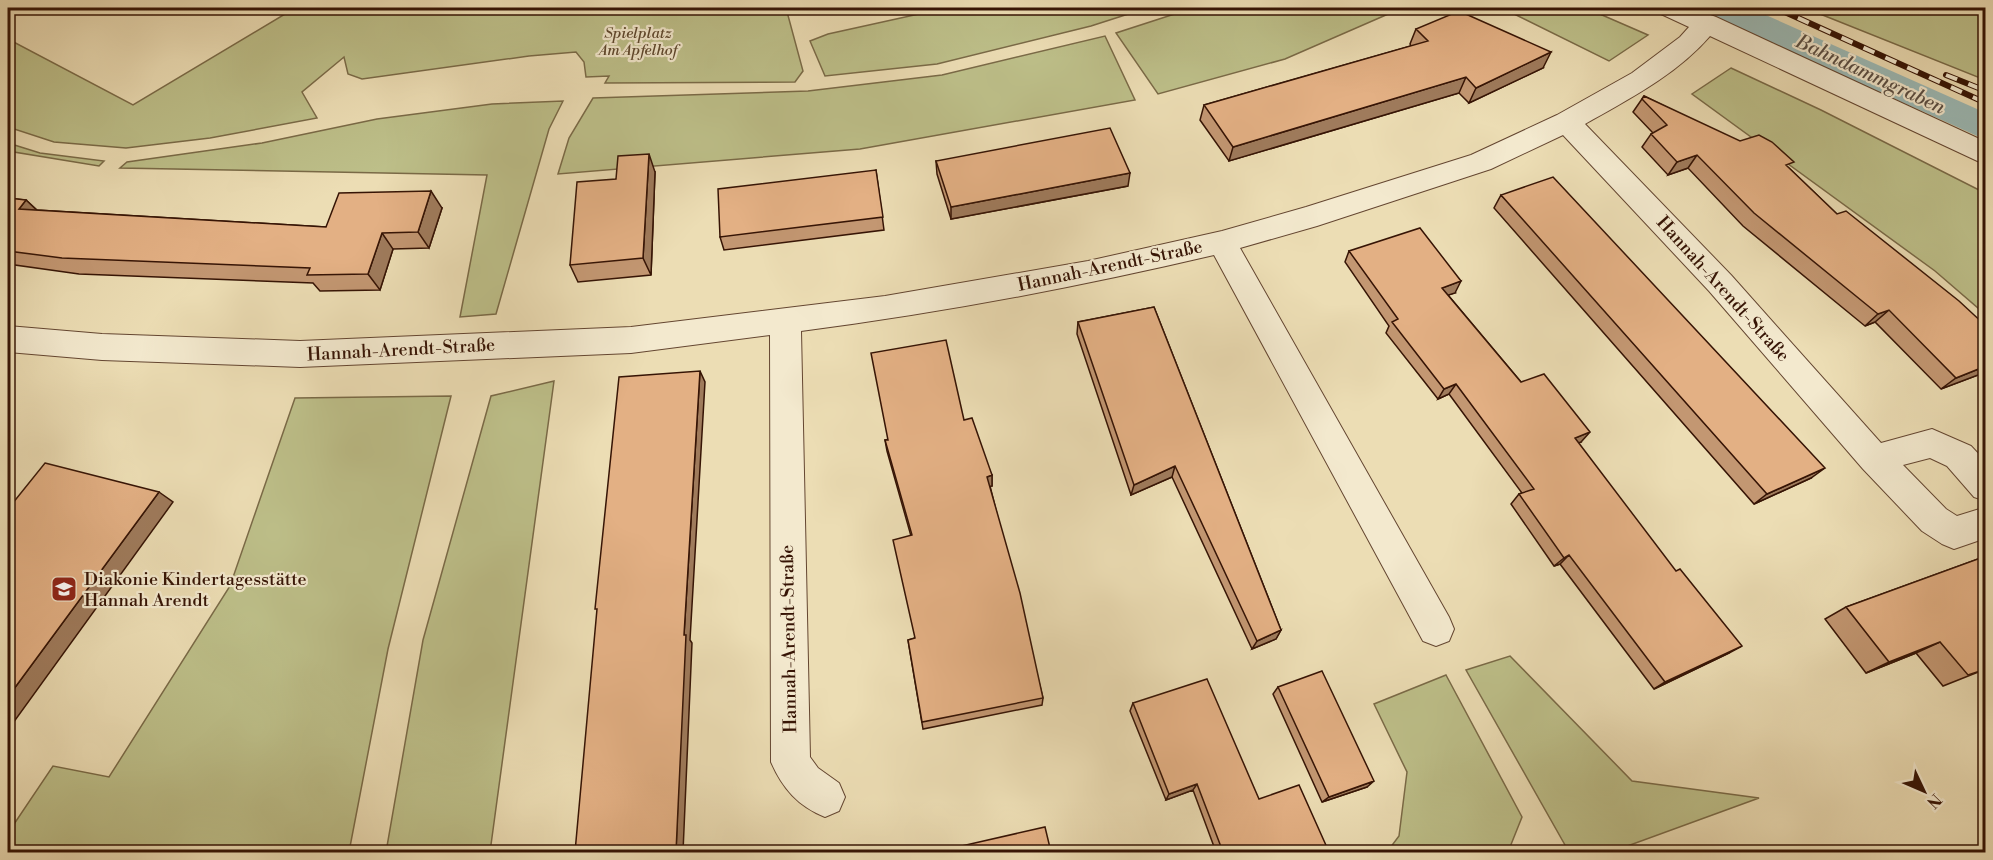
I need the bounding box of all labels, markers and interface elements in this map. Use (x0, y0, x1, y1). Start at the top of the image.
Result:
park label: Spielplatz Am Apfelhof (597, 24, 682, 60)
water label: Bahndammgraben (1790, 29, 1949, 121)
street label: Hannah-Arendt-Straße (1651, 211, 1795, 367)
street label: Hannah-Arendt-Straße (1015, 235, 1205, 297)
street label: Hannah-Arendt-Straße (306, 334, 496, 366)
street label: Hannah-Arendt-Straße (776, 545, 802, 733)
place label: Diakonie Kindertagesstätte Hannah Arendt (84, 568, 307, 612)
school or university icon: Diakonie Kindertagesstätte Hannah Arendt (49, 574, 79, 604)
north arrow (1894, 761, 1954, 821)
text: N (1922, 789, 1946, 812)

